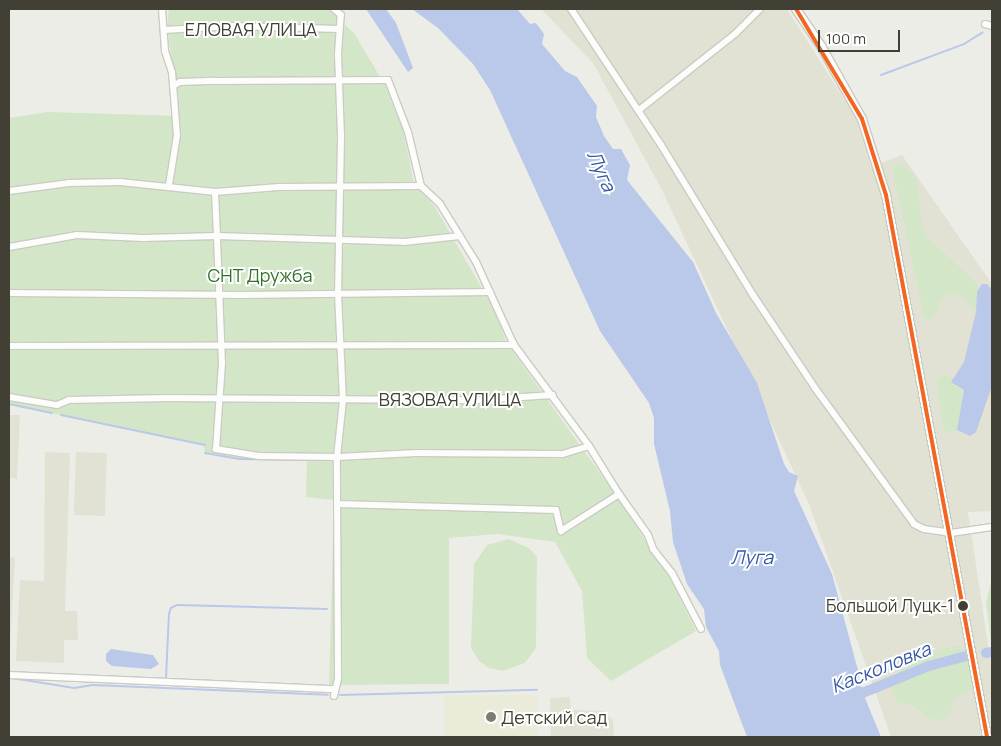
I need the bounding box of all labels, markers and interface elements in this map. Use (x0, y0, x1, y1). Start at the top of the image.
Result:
street label: ЕЛОВАЯ УЛИЦА (185, 18, 317, 40)
scale bar (821, 20, 904, 52)
text: 100 m (826, 28, 866, 49)
water label: Луга (582, 147, 620, 195)
park label: СНТ Дружба (207, 264, 313, 286)
street label: ВЯЗОВАЯ УЛИЦА (379, 388, 521, 410)
water label: Луга (731, 547, 773, 569)
place label: Большой Луцк-1 (826, 596, 954, 616)
marker: Большой Луцк-1 (958, 601, 968, 611)
water label: Касколовка (828, 638, 934, 698)
place label: Детский сад (501, 706, 607, 728)
marker: Детский сад (485, 711, 497, 723)

